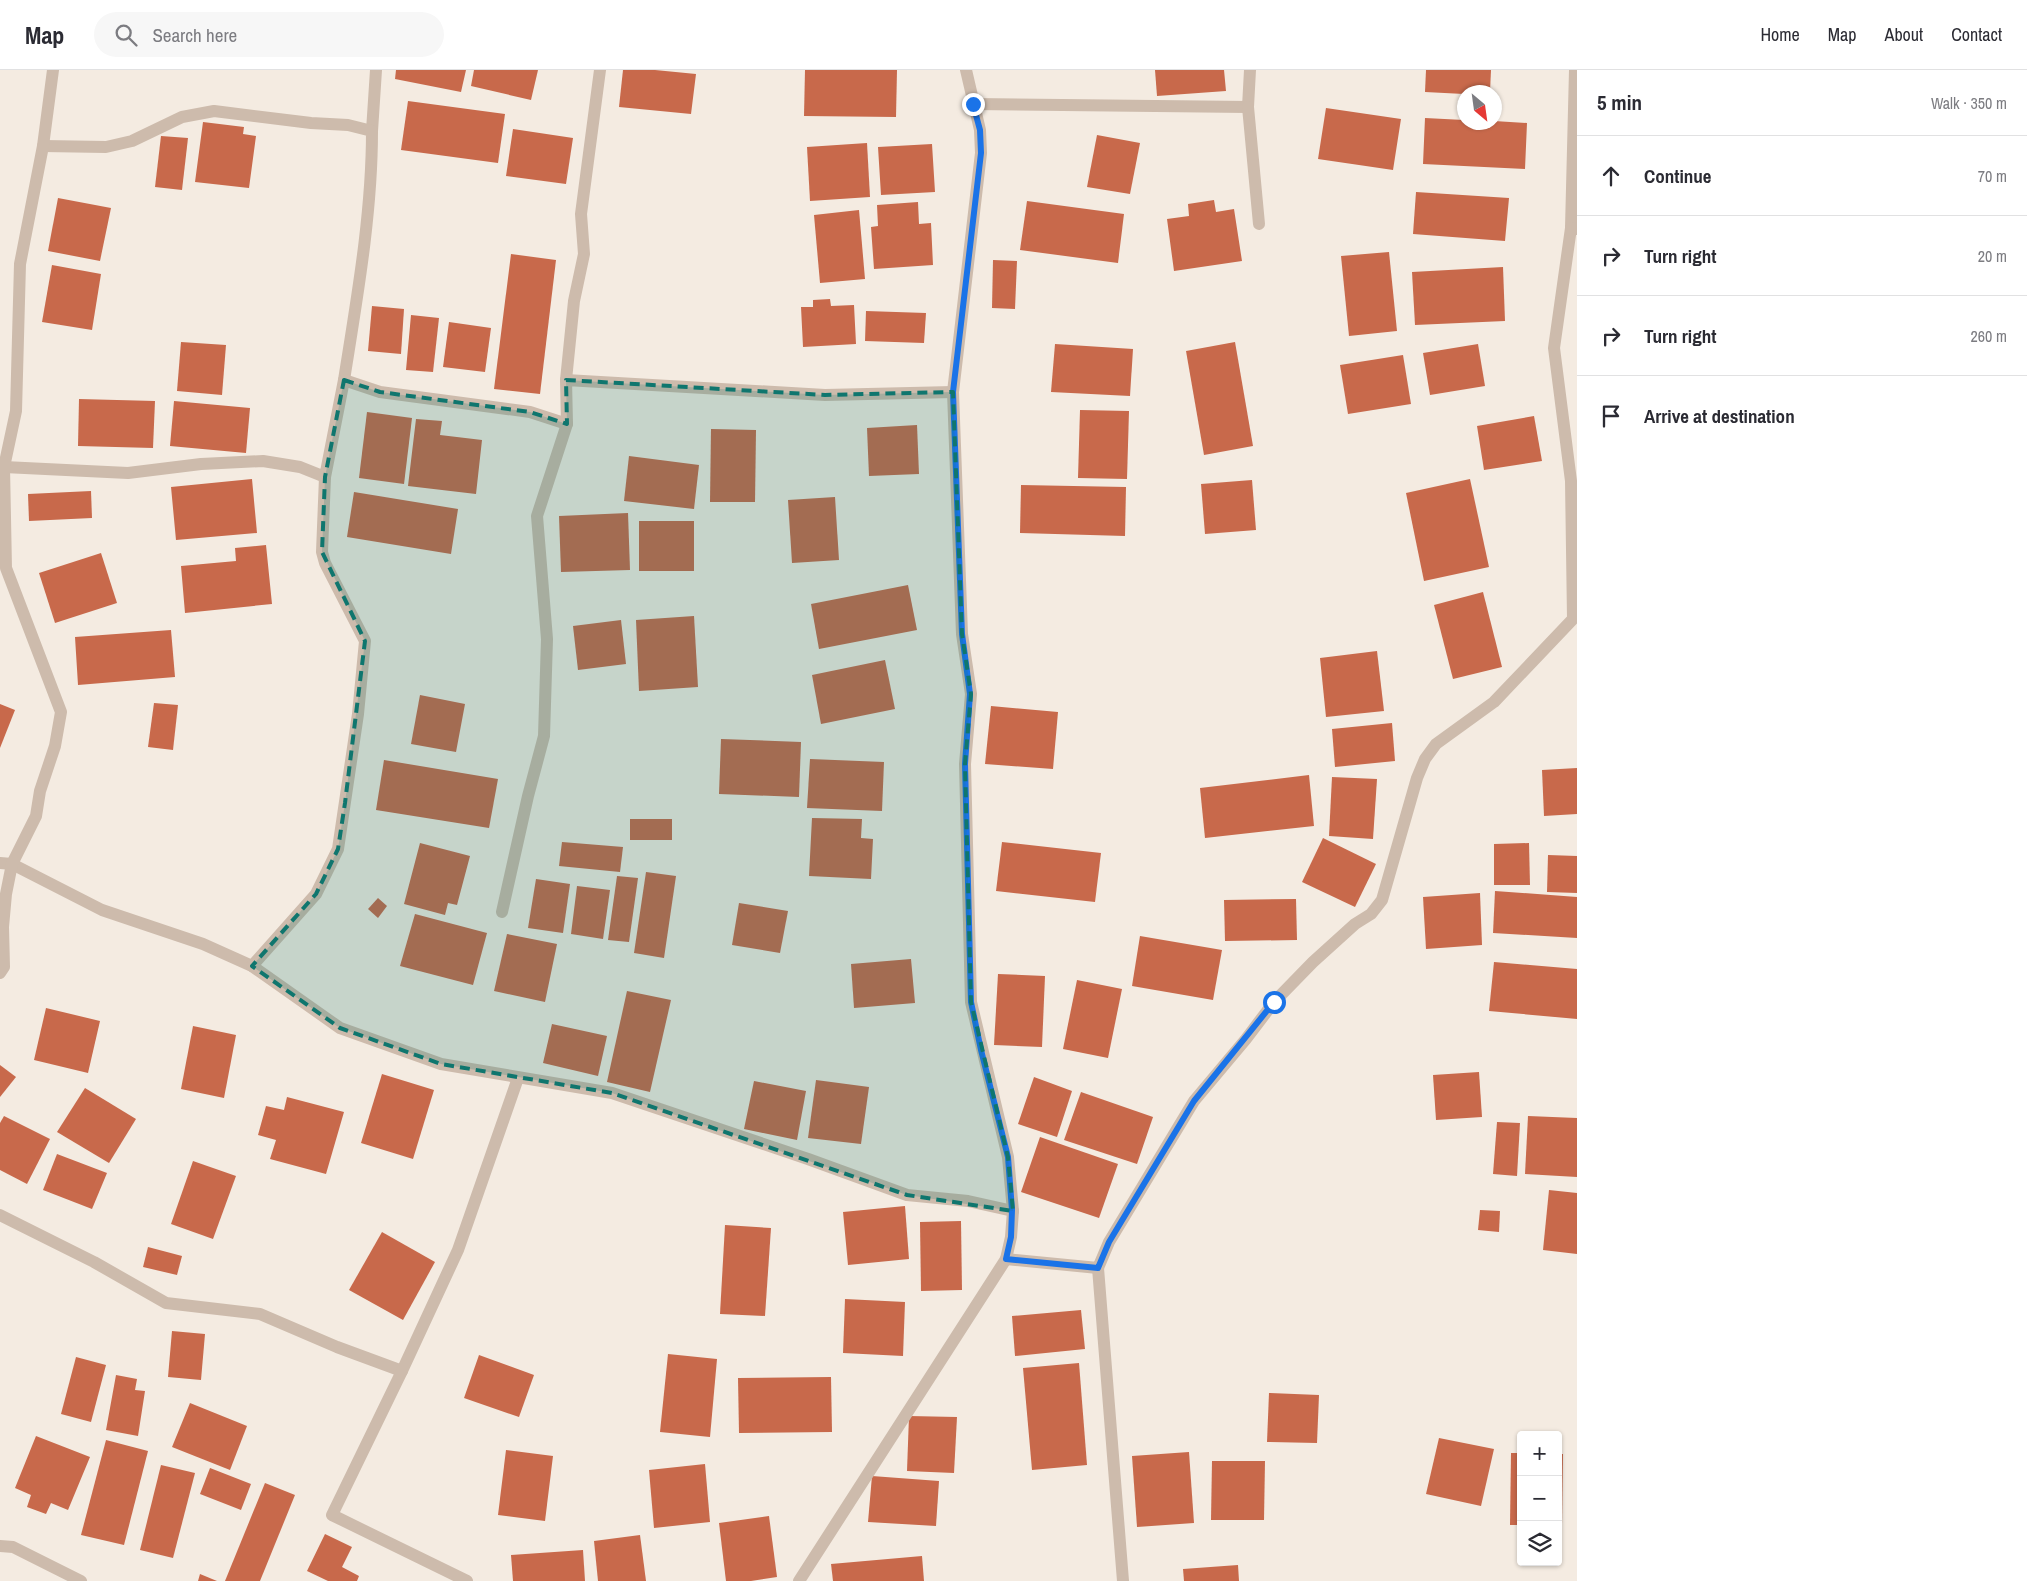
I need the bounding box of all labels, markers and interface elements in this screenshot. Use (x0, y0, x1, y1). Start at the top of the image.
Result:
search box (94, 12, 444, 57)
text: Map (25, 19, 64, 51)
icon: search (112, 21, 140, 49)
text: Search here (152, 22, 237, 48)
text: Home (1760, 22, 1800, 47)
text: Map (1828, 22, 1857, 47)
text: About (1885, 22, 1923, 47)
text: Contact (1951, 22, 2002, 47)
north arrow (1457, 85, 1502, 130)
text: 5 min (1597, 88, 1642, 117)
text: Walk · 350 m (1931, 92, 2007, 114)
route end (962, 93, 985, 116)
icon: ahead (1597, 162, 1625, 190)
text: Continue (1644, 163, 1712, 189)
text: 70 m (1978, 165, 2007, 187)
icon: right (1597, 242, 1625, 270)
text: Turn right (1644, 243, 1716, 269)
text: 20 m (1978, 245, 2007, 267)
icon: right (1597, 322, 1625, 350)
text: Turn right (1644, 323, 1716, 349)
text: 260 m (1971, 325, 2007, 347)
icon: arrive (1597, 402, 1625, 430)
text: Arrive at destination (1644, 403, 1795, 429)
route start (1263, 991, 1286, 1014)
map controls (1517, 1431, 1562, 1566)
button: + (1517, 1431, 1562, 1476)
button: − (1517, 1476, 1562, 1521)
button: layers (1517, 1521, 1562, 1566)

